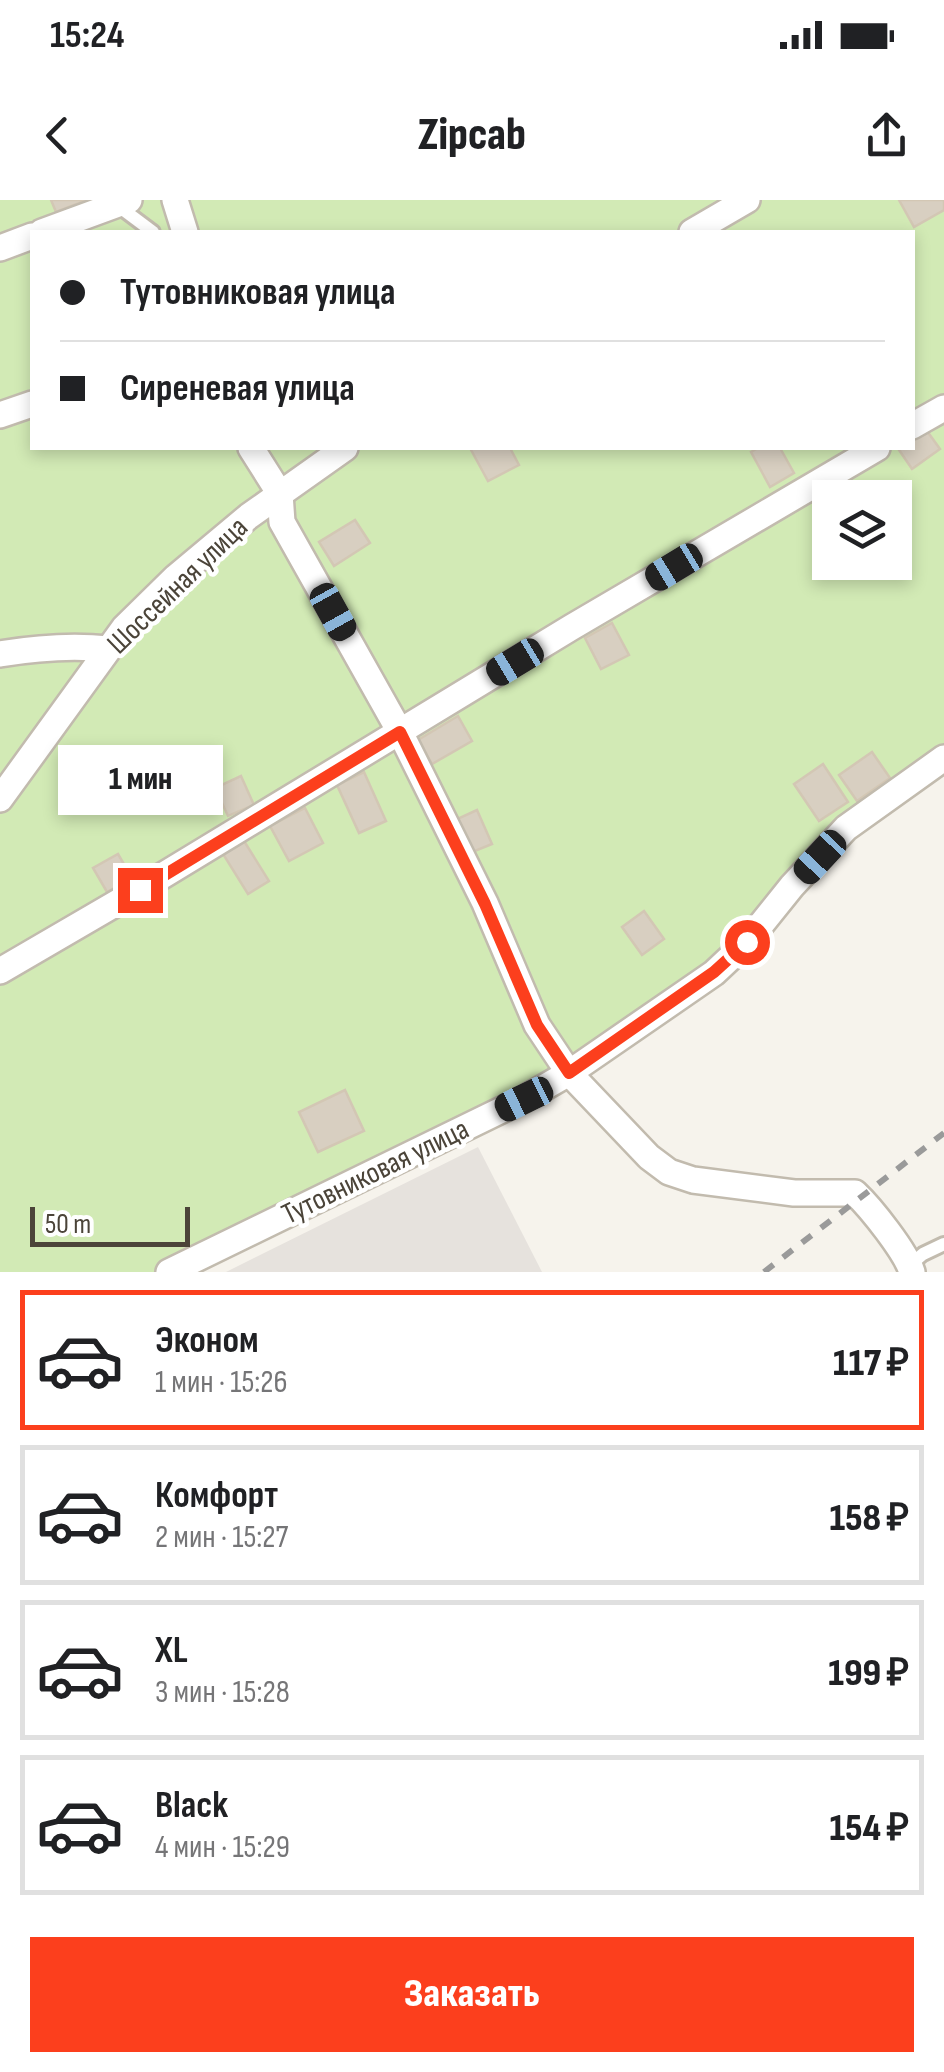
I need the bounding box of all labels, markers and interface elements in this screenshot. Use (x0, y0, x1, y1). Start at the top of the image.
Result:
text: 15:24 (50, 13, 124, 58)
icon: back (30, 108, 85, 163)
text: Zipcab (418, 108, 526, 163)
icon: share (859, 108, 914, 163)
text: Тутовниковая улица (120, 270, 395, 315)
text: Сиреневая улица (120, 366, 355, 411)
map controls (812, 480, 912, 580)
button: layers (812, 480, 912, 580)
street label: Шоссейная улица (100, 510, 255, 662)
car (641, 539, 707, 595)
car (305, 578, 361, 646)
car (482, 634, 548, 690)
callout: 1 мин (58, 745, 222, 815)
text: 1 мин (109, 760, 172, 799)
car (789, 825, 851, 889)
route end (118, 868, 163, 913)
route start (725, 920, 770, 965)
car (490, 1072, 558, 1126)
street label: Тутовниковая улица (276, 1111, 475, 1233)
scale bar (30, 1202, 190, 1246)
text: 50 m (45, 1208, 91, 1241)
icon: car (35, 1315, 125, 1405)
text: Эконом (155, 1318, 259, 1363)
text: 117 ₽ (833, 1341, 909, 1386)
text: 1 мин · 15:26 (155, 1363, 287, 1402)
icon: car (35, 1470, 125, 1560)
text: Комфорт (155, 1473, 278, 1518)
text: 158 ₽ (829, 1496, 909, 1541)
text: 2 мин · 15:27 (155, 1518, 288, 1557)
icon: car (35, 1625, 125, 1715)
text: XL (155, 1628, 188, 1673)
text: 199 ₽ (828, 1651, 909, 1696)
text: 3 мин · 15:28 (155, 1673, 290, 1712)
icon: car (35, 1780, 125, 1870)
text: Black (155, 1783, 228, 1828)
text: 154 ₽ (830, 1806, 909, 1851)
text: 4 мин · 15:29 (155, 1828, 290, 1867)
button: Заказать (30, 1937, 914, 2052)

